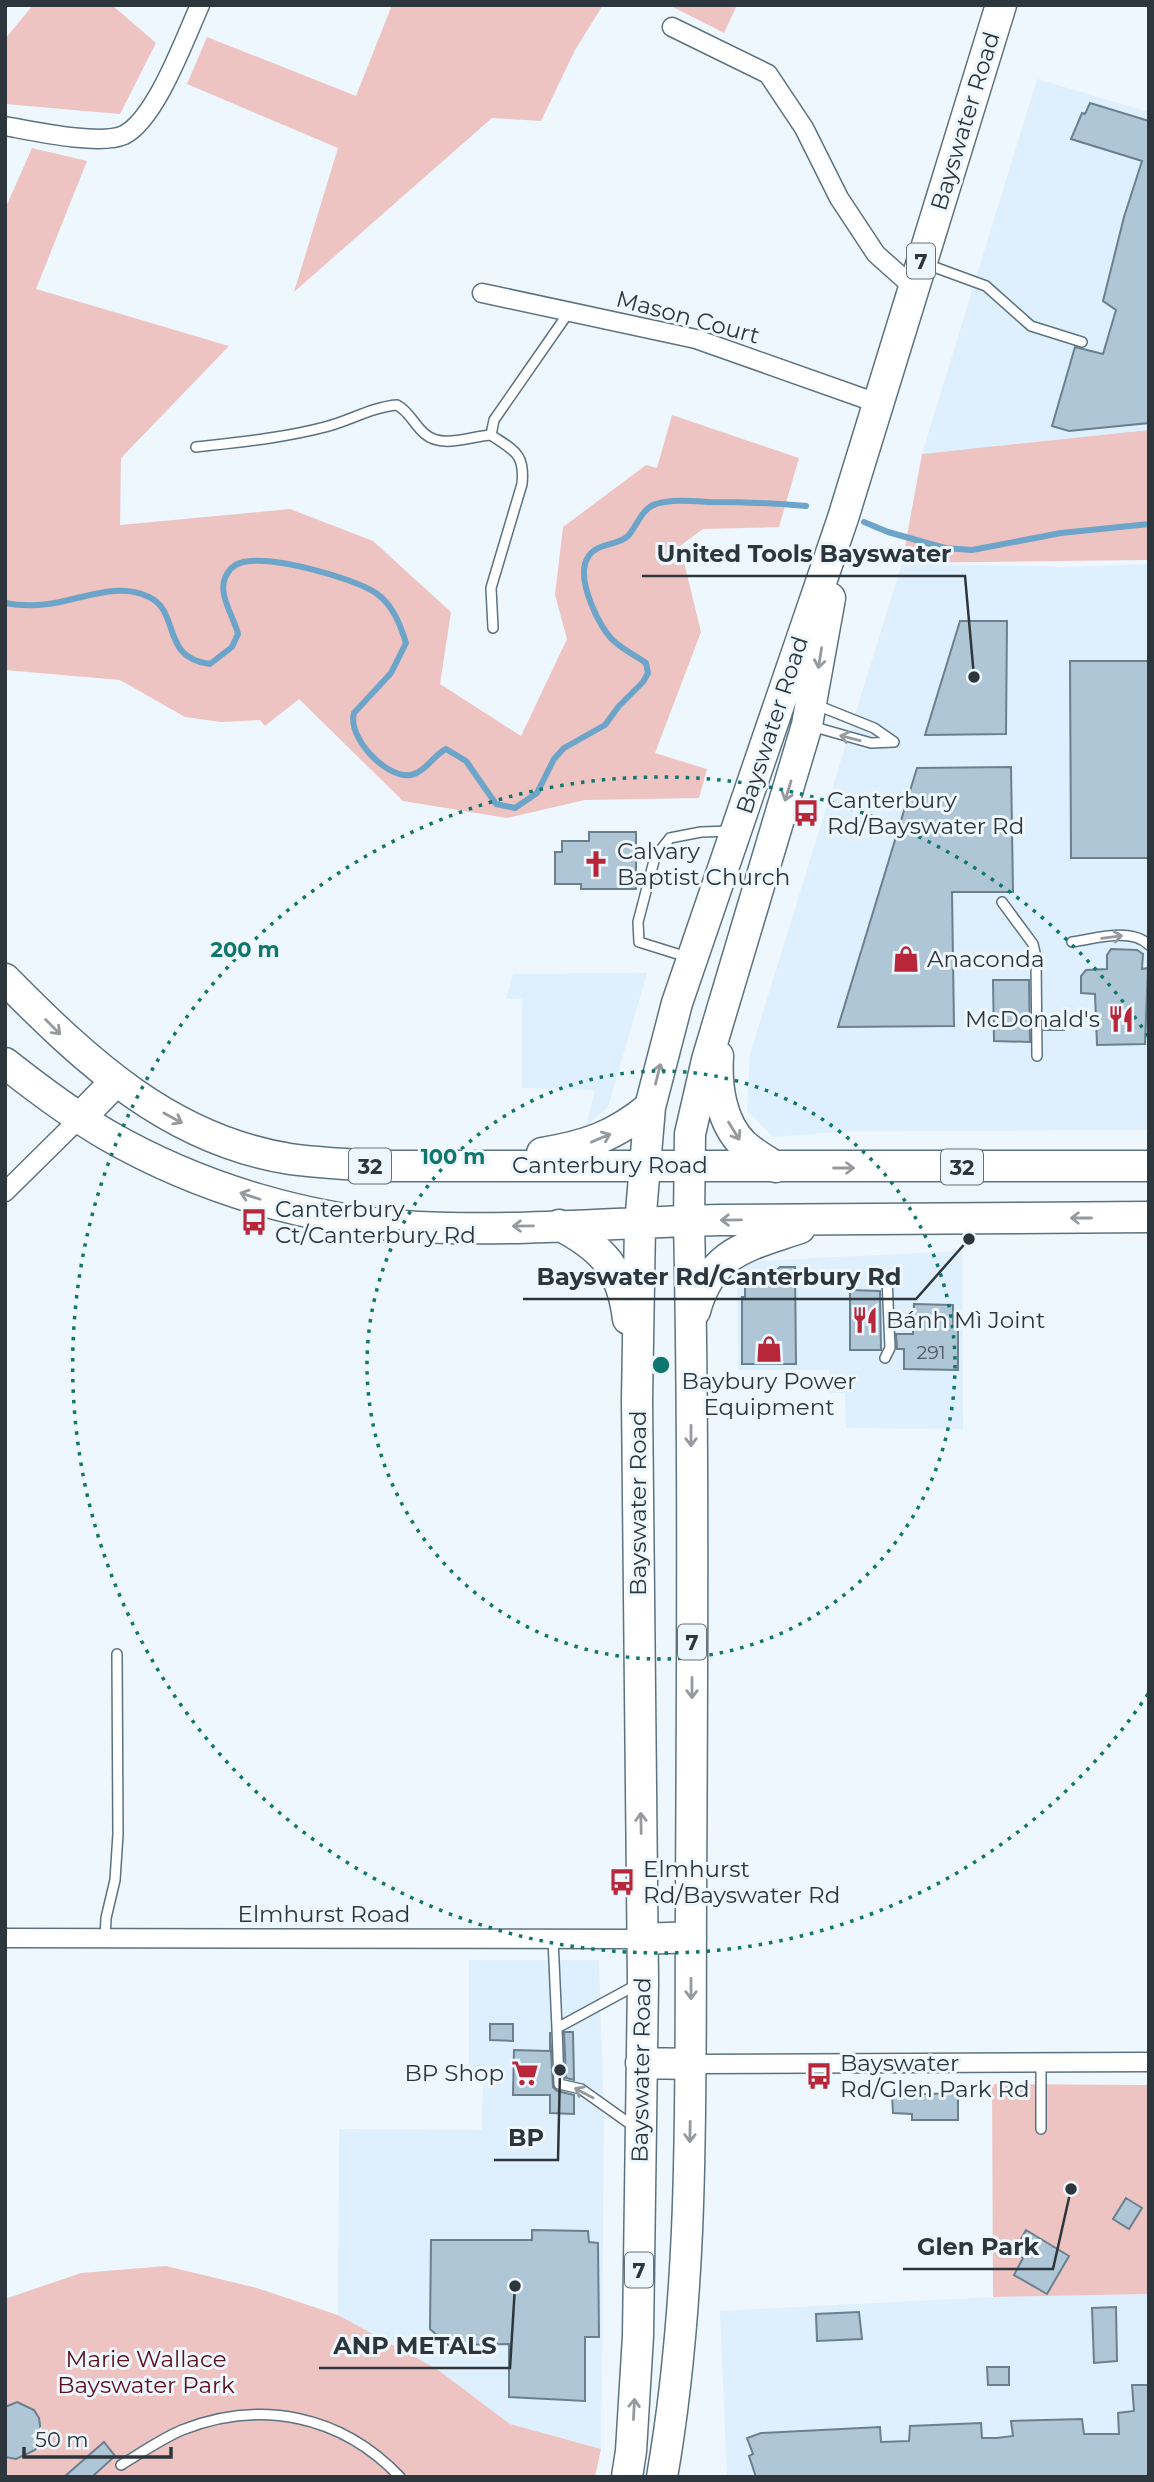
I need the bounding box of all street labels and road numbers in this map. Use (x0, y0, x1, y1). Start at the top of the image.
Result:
street label: Bayswater Road (925, 28, 1005, 214)
road number: 7 (907, 244, 935, 278)
street label: Mason Court (613, 284, 763, 350)
street label: Bayswater Road (730, 633, 814, 817)
road number: 32 (349, 1148, 391, 1184)
road number: 32 (941, 1150, 983, 1184)
street label: Canterbury Road (512, 1151, 708, 1179)
street label: Bayswater Road (624, 1410, 652, 1596)
road number: 7 (678, 1624, 706, 1660)
street label: Elmhurst Road (238, 1900, 410, 1928)
street label: Bayswater Road (625, 1977, 657, 2163)
road number: 7 (625, 2252, 653, 2288)

